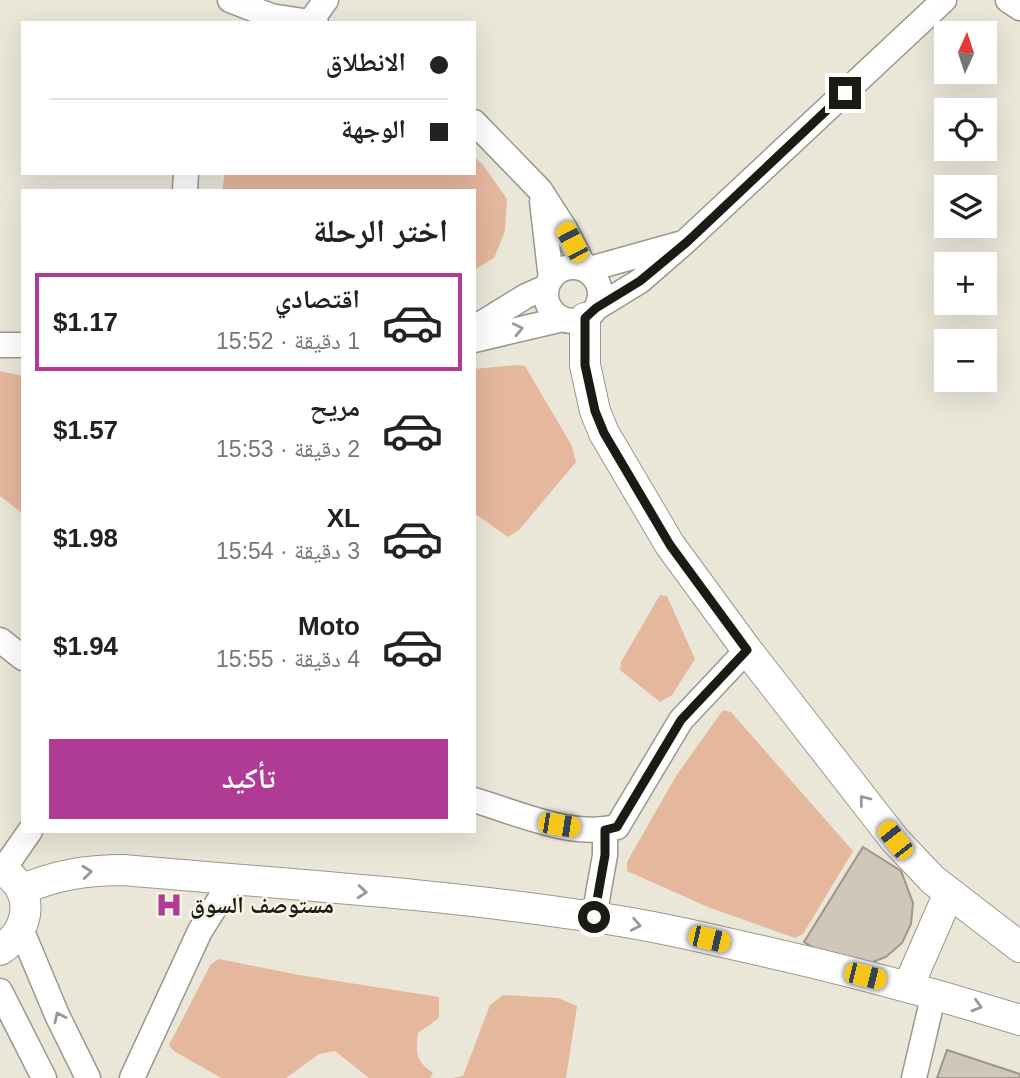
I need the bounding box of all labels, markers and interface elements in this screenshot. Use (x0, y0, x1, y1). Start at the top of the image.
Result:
north arrow (934, 21, 998, 84)
map controls (934, 21, 997, 392)
text: الانطلاق (326, 47, 406, 77)
route end (829, 77, 861, 109)
button: locate (934, 98, 997, 161)
text: الوجهة (341, 114, 406, 144)
button: layers (934, 175, 997, 238)
text: اختر الرحلة (313, 213, 448, 249)
car (553, 219, 592, 265)
button: + (934, 252, 997, 315)
text: اقتصادي (275, 284, 360, 314)
icon: car (381, 291, 444, 354)
text: $1.17 (53, 307, 118, 337)
one-way arrow (512, 323, 524, 337)
text: 1 دقيقة · 15:52 (216, 328, 360, 354)
button: − (934, 329, 997, 392)
text: مريح (310, 392, 360, 422)
icon: car (381, 399, 444, 462)
text: $1.57 (53, 415, 118, 445)
text: 2 دقيقة · 15:53 (216, 436, 360, 462)
text: XL (327, 503, 360, 533)
icon: car (381, 507, 444, 570)
text: $1.98 (53, 523, 118, 553)
text: 3 دقيقة · 15:54 (216, 538, 360, 564)
text: Moto (298, 611, 360, 641)
icon: car (381, 615, 444, 678)
text: $1.94 (53, 631, 118, 661)
text: 4 دقيقة · 15:55 (216, 646, 360, 672)
button: تأكيد (49, 739, 448, 819)
one-way arrow (860, 796, 873, 808)
car (537, 811, 582, 839)
car (874, 817, 917, 863)
one-way arrow (81, 864, 92, 879)
one-way arrow (357, 884, 368, 899)
hospital icon: مستوصف السوق (154, 890, 184, 920)
place label: مستوصف السوق (190, 892, 334, 919)
route start (578, 901, 610, 933)
one-way arrow (630, 917, 642, 932)
car (687, 924, 732, 954)
car (843, 961, 888, 991)
one-way arrow (970, 998, 982, 1013)
one-way arrow (53, 1011, 67, 1024)

